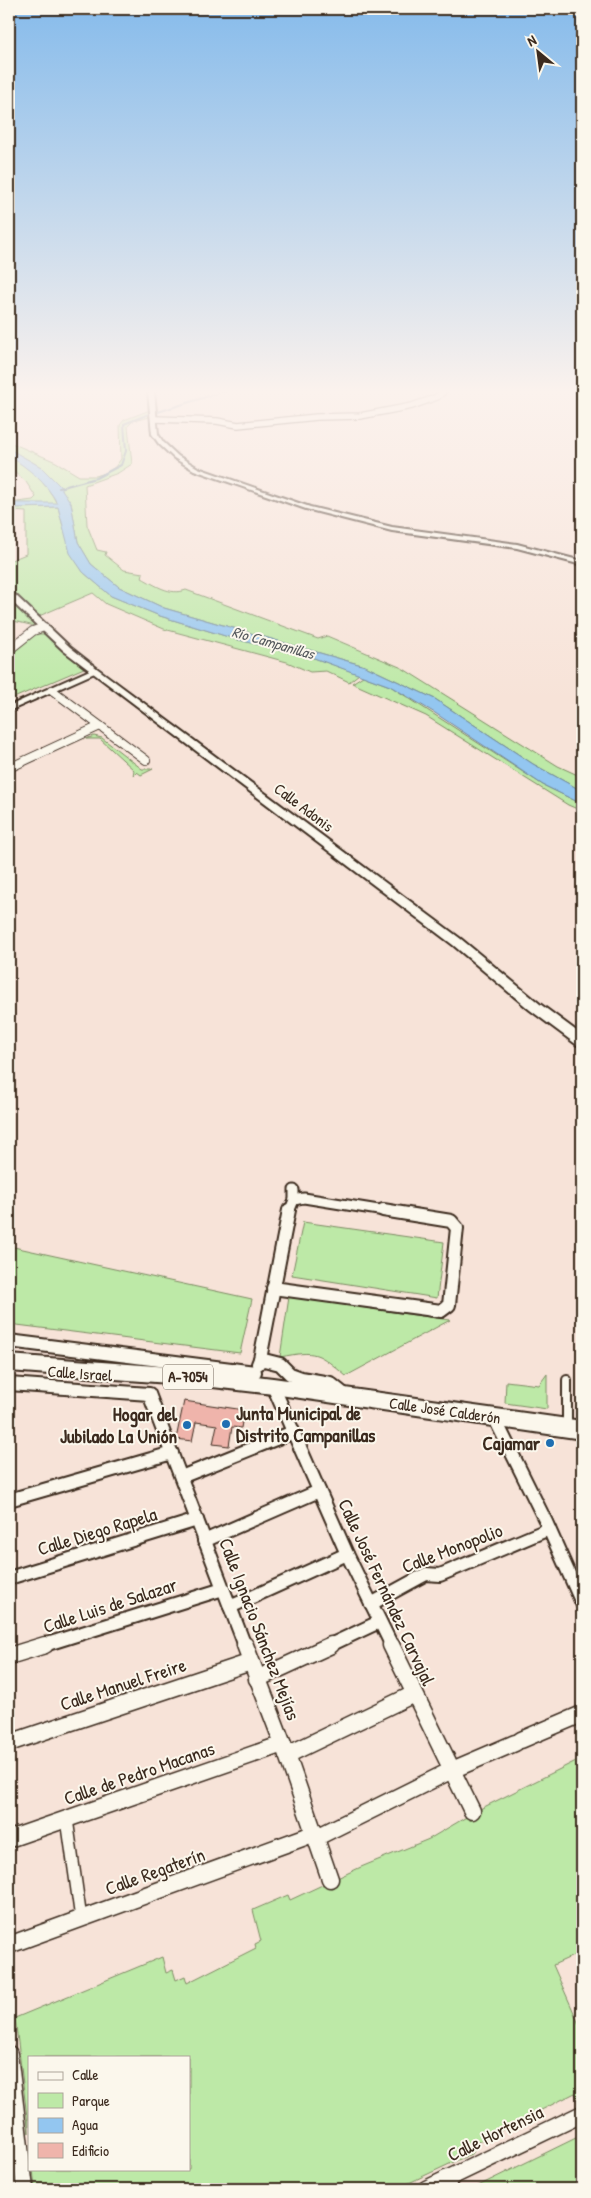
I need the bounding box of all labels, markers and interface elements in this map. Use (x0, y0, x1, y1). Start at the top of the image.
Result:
north arrow (514, 28, 564, 78)
text: N (524, 30, 540, 50)
water label: Río Campanillas (230, 621, 318, 665)
street label: Calle Adonis (270, 777, 338, 837)
street label: Calle Israel (47, 1360, 114, 1386)
road number: A-7054 (163, 1364, 213, 1390)
street label: Calle José Calderón (388, 1391, 502, 1429)
place label: Junta Municipal de Distrito Campanillas (236, 1400, 376, 1449)
place label: Hogar del Jubilado La Unión (60, 1401, 178, 1449)
marker: Junta Municipal de Distrito Campanillas (220, 1418, 232, 1430)
marker: Hogar del Jubilado La Unión (181, 1419, 193, 1431)
place label: Cajamar (483, 1430, 541, 1456)
marker: Cajamar (544, 1437, 556, 1449)
street label: Calle José Fernández Carvajal (332, 1494, 442, 1690)
street label: Calle Diego Rapela (34, 1500, 160, 1561)
street label: Calle Monopolio (398, 1517, 506, 1579)
street label: Calle Ignacio Sánchez Mejías (213, 1534, 307, 1724)
street label: Calle Luis de Salazar (40, 1571, 181, 1639)
street label: Calle Manuel Freire (57, 1651, 190, 1717)
street label: Calle de Pedro Macanas (60, 1735, 218, 1811)
street label: Calle Regaterín (102, 1841, 208, 1901)
legend (28, 2056, 190, 2170)
text: Calle (72, 2064, 99, 2085)
text: Parque (72, 2090, 110, 2111)
street label: Calle Hortensia (443, 2098, 548, 2167)
text: Agua (72, 2114, 98, 2135)
text: Edificio (72, 2140, 109, 2161)

